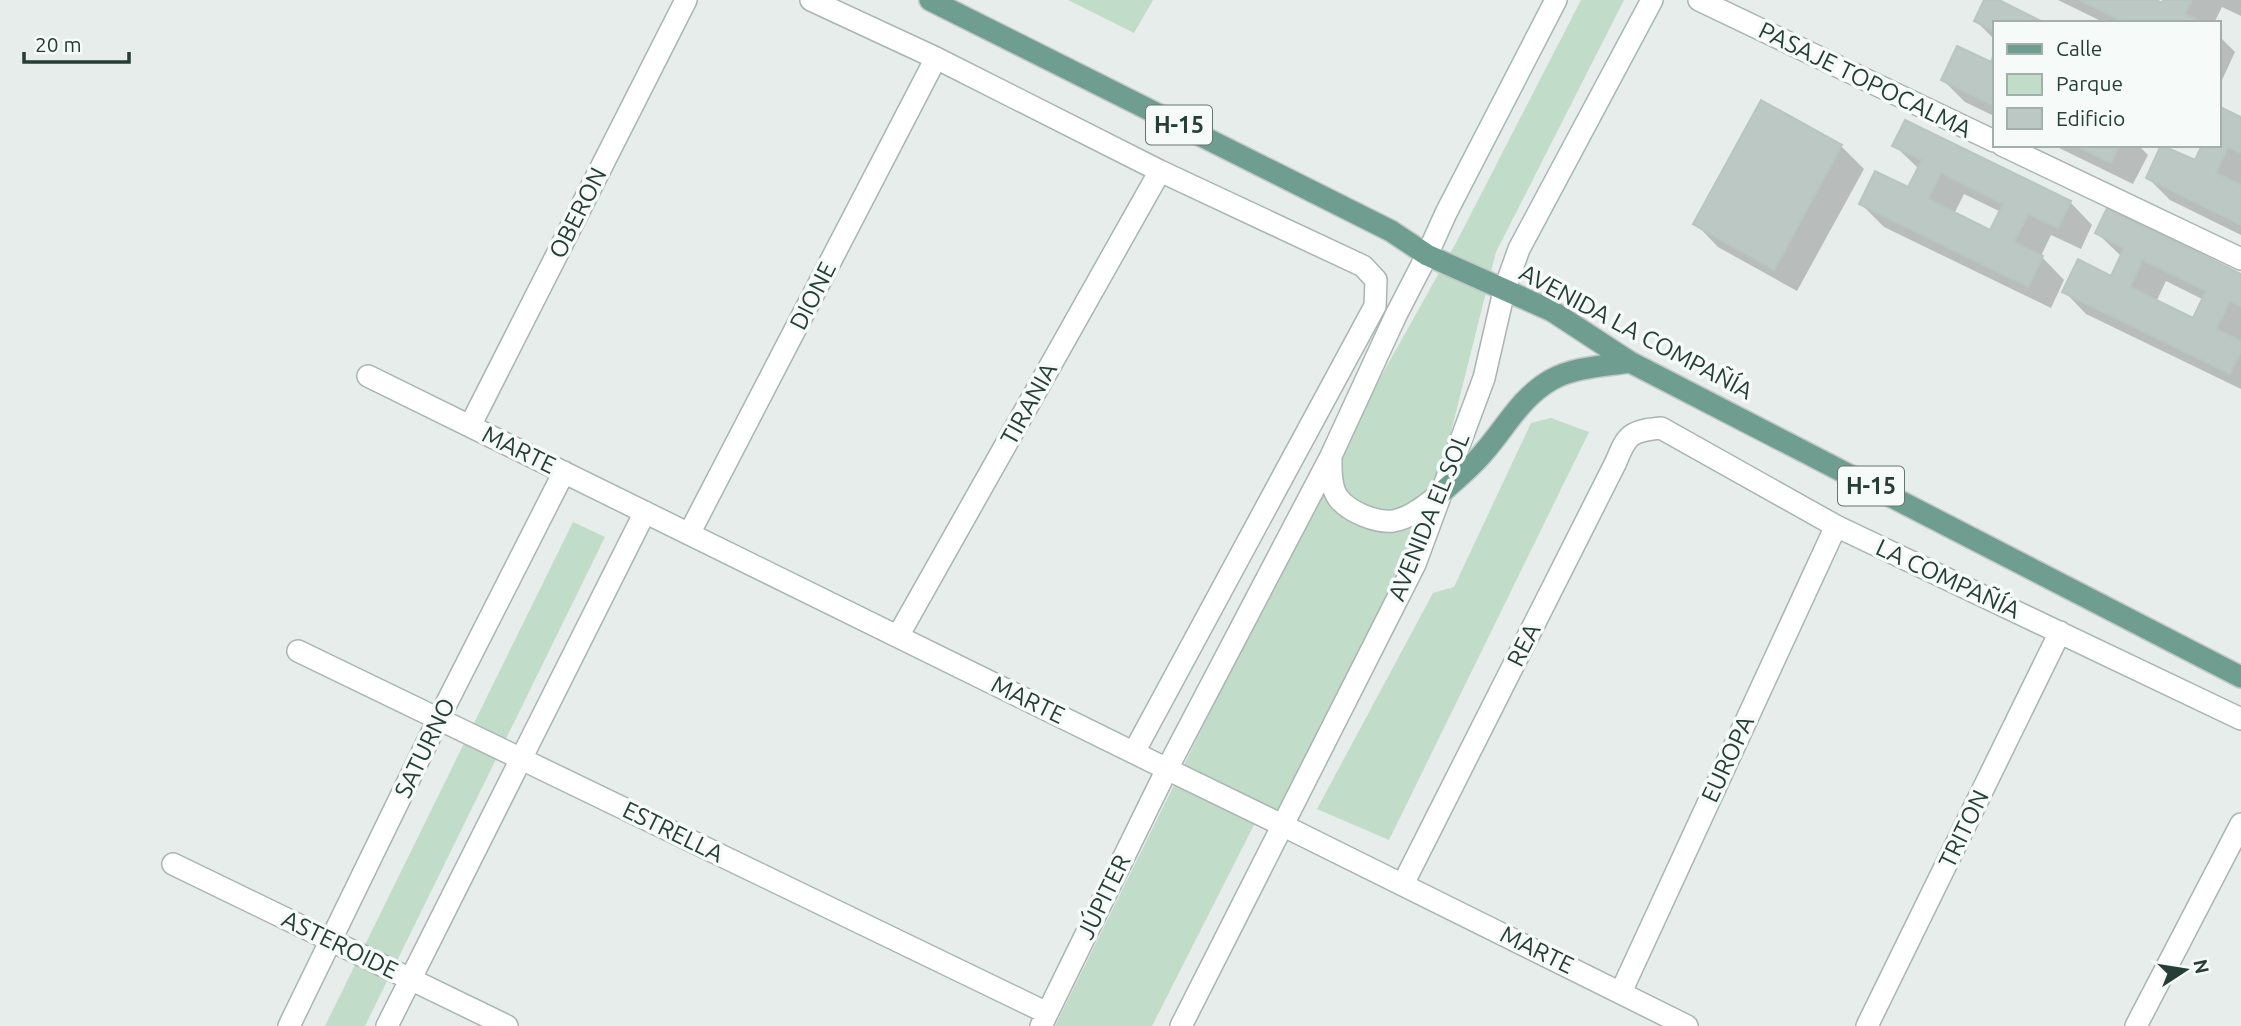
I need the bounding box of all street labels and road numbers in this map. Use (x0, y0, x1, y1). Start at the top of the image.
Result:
street label: PASAJE TOPOCALMA (1755, 16, 1976, 143)
road number: H-15 (1146, 106, 1212, 144)
street label: OBERON (543, 163, 612, 263)
street label: DIONE (784, 257, 841, 334)
street label: AVENIDA LA COMPAÑÍA (1515, 258, 1758, 405)
street label: TIRANIA (995, 358, 1062, 449)
street label: MARTE (478, 420, 560, 479)
street label: AVENIDA EL SOL (1383, 429, 1475, 605)
road number: H-15 (1838, 466, 1904, 506)
street label: LA COMPAÑÍA (1872, 532, 2025, 624)
street label: REA (1501, 619, 1546, 671)
street label: MARTE (987, 670, 1069, 729)
street label: SATURNO (389, 694, 460, 802)
street label: EUROPA (1696, 711, 1759, 806)
street label: TRITON (1933, 785, 1994, 872)
street label: ESTRELLA (619, 796, 728, 868)
street label: JÚPITER (1071, 850, 1136, 943)
street label: ASTEROIDE (278, 905, 403, 984)
street label: MARTE (1496, 920, 1578, 979)

